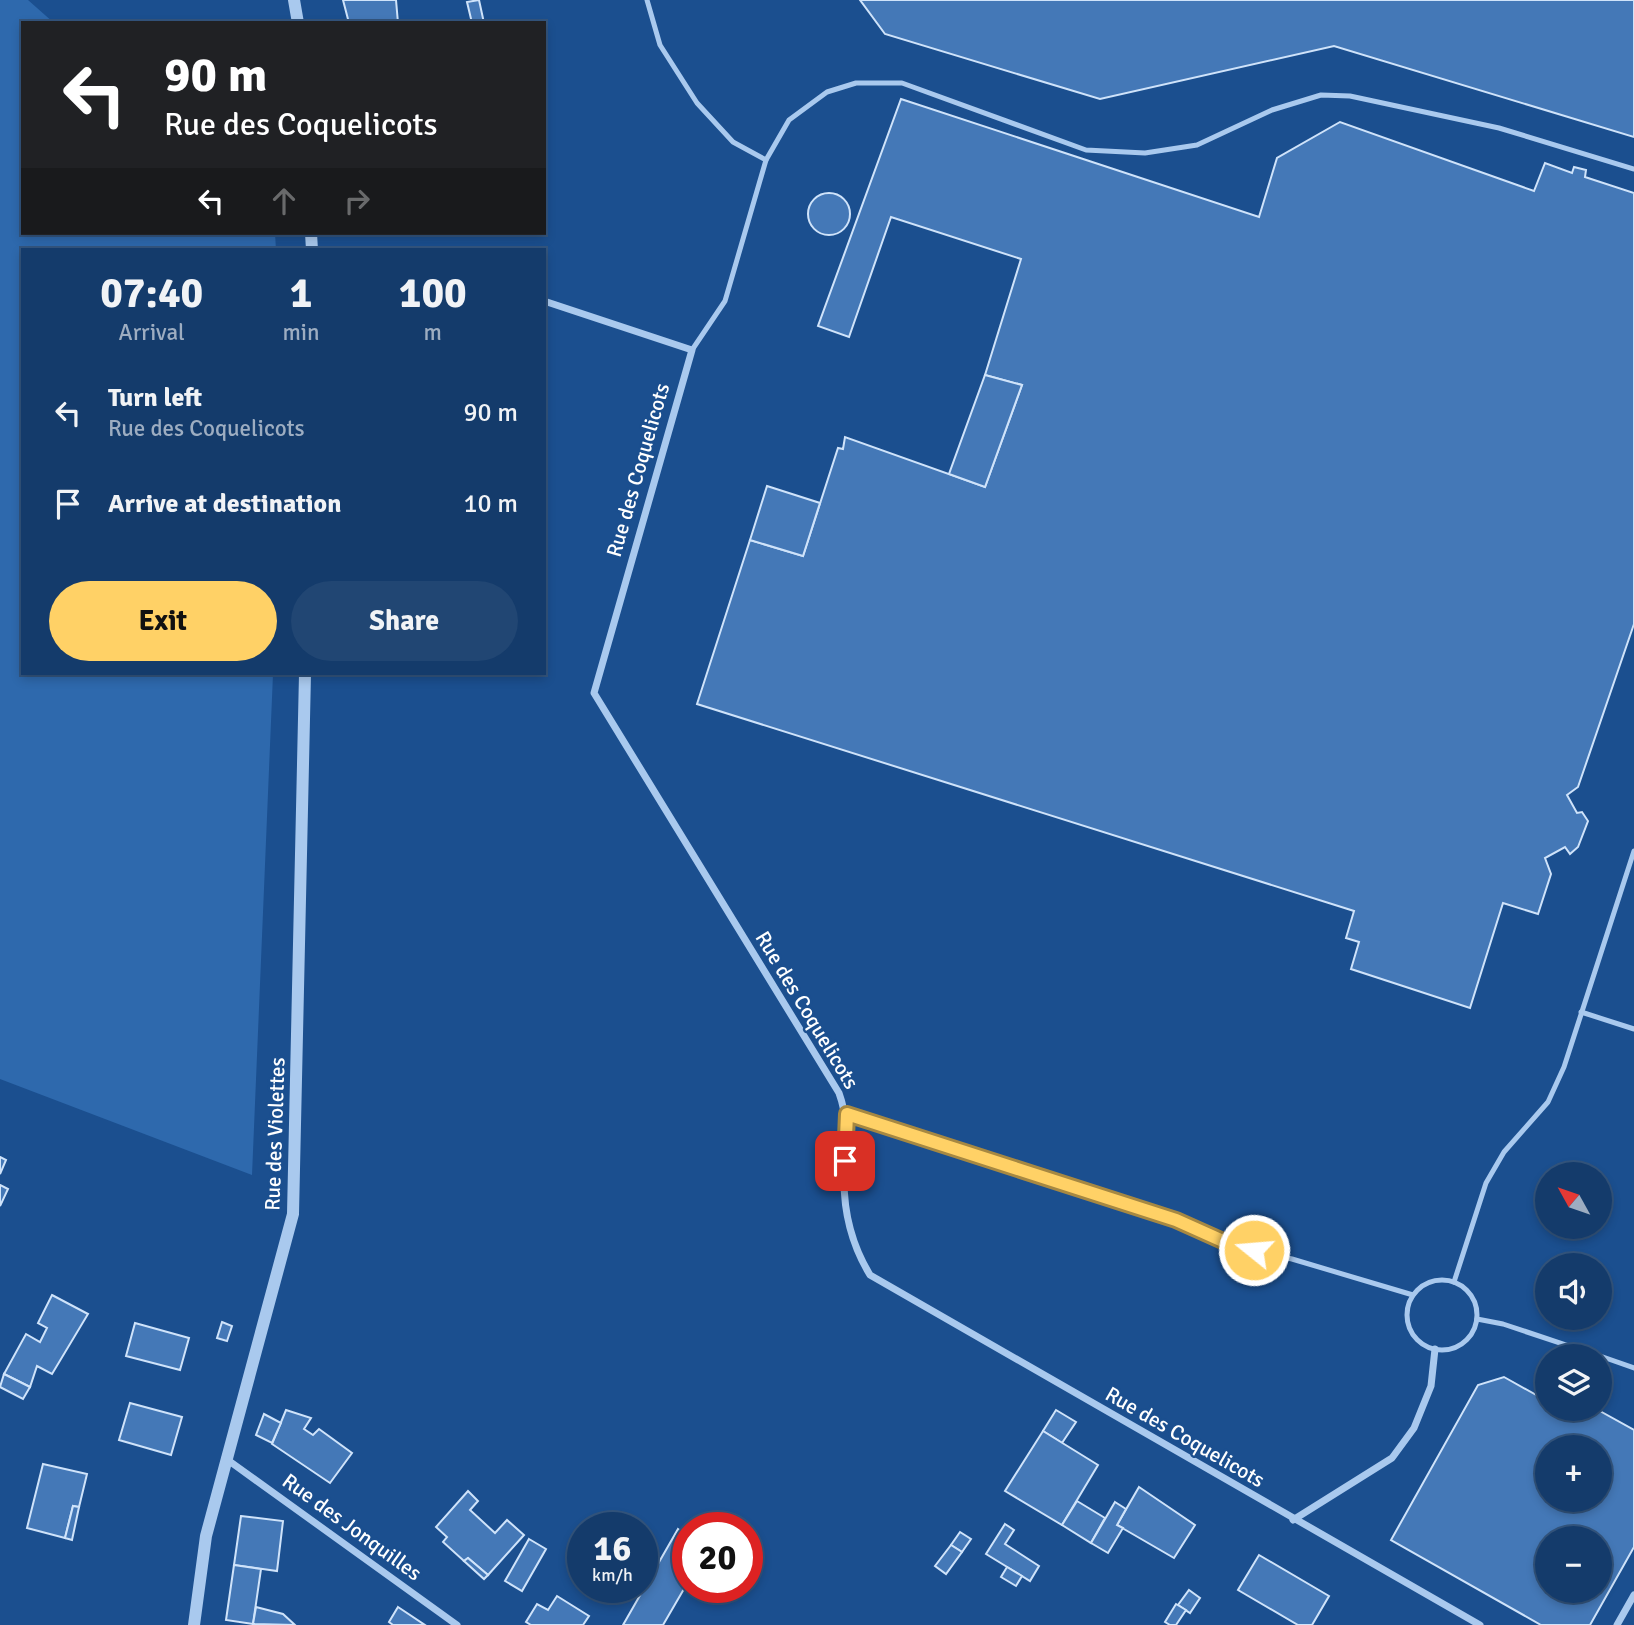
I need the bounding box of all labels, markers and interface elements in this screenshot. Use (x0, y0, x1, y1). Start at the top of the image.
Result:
text: 90 m (164, 45, 267, 105)
icon: left (49, 49, 140, 140)
text: Rue des Coquelicots (164, 105, 437, 144)
icon: left (192, 182, 230, 220)
icon: ahead (265, 182, 303, 220)
icon: right (338, 182, 376, 220)
text: 07:40 (100, 268, 203, 319)
text: 1 (290, 268, 312, 319)
text: 100 (399, 268, 467, 319)
text: Arrival (119, 318, 185, 347)
text: min (282, 318, 320, 347)
text: m (424, 318, 442, 347)
street label: Rue des Coquelicots (601, 380, 675, 560)
text: Turn left (108, 382, 202, 414)
icon: left (49, 394, 87, 432)
text: 90 m (463, 397, 518, 429)
text: Rue des Coquelicots (108, 414, 305, 443)
icon: arrive (49, 485, 87, 523)
text: Arrive at destination (108, 488, 341, 520)
text: 10 m (463, 488, 518, 520)
button: Exit (49, 581, 277, 661)
button: Share (291, 581, 518, 661)
street label: Rue des Coquelicots (750, 926, 864, 1094)
street label: Rue des Violettes (259, 1057, 291, 1211)
pin (815, 1131, 875, 1191)
icon: arrive (826, 1142, 864, 1180)
north arrow (1535, 1162, 1612, 1239)
map controls (1535, 1162, 1612, 1603)
position arrow (1217, 1213, 1291, 1287)
button: sound (1535, 1253, 1612, 1330)
button: layers (1535, 1344, 1612, 1421)
street label: Rue des Coquelicots (1101, 1381, 1269, 1493)
button: + (1535, 1435, 1612, 1512)
street label: Rue des Jonquilles (277, 1468, 427, 1586)
speed limit sign: 20 (672, 1512, 763, 1603)
button: − (1535, 1526, 1612, 1603)
text: 16 (594, 1527, 631, 1570)
text: km/h (592, 1564, 633, 1586)

